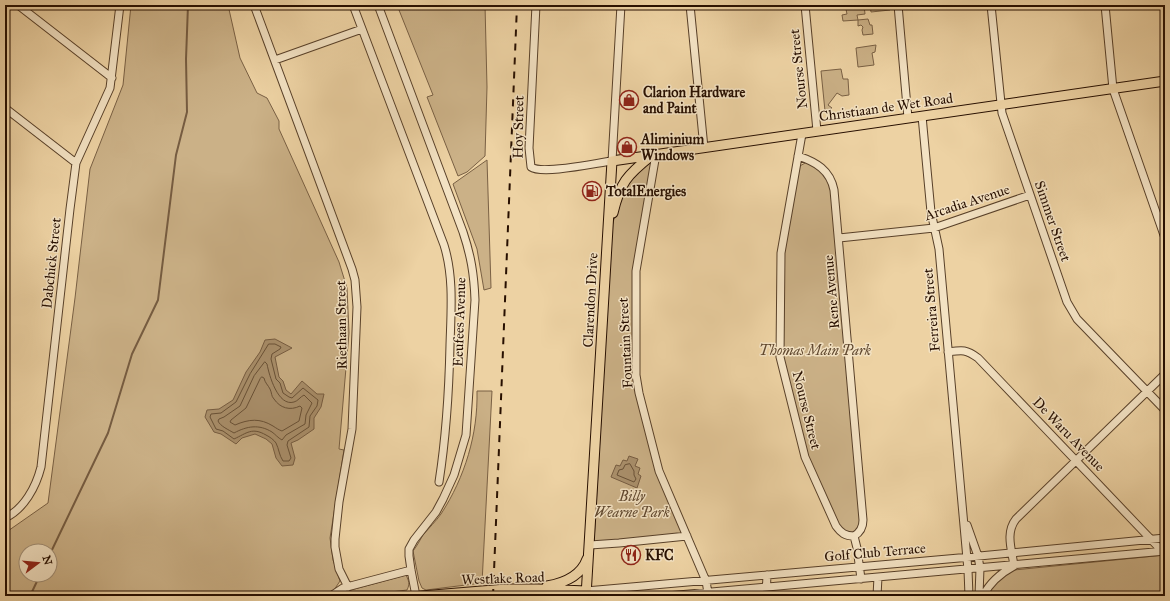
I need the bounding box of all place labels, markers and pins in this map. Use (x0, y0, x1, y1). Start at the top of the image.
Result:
place label: Clarion Hardware and Paint (643, 84, 745, 117)
shop icon: Clarion Hardware and Paint (618, 89, 640, 111)
place label: Aliminium Windows (640, 131, 704, 164)
shop icon: Aliminium Windows (616, 136, 638, 158)
fuel station icon: TotalEnergies (581, 180, 603, 202)
place label: TotalEnergies (605, 183, 686, 201)
restaurant icon: KFC (620, 544, 642, 566)
place label: KFC (645, 547, 674, 564)

